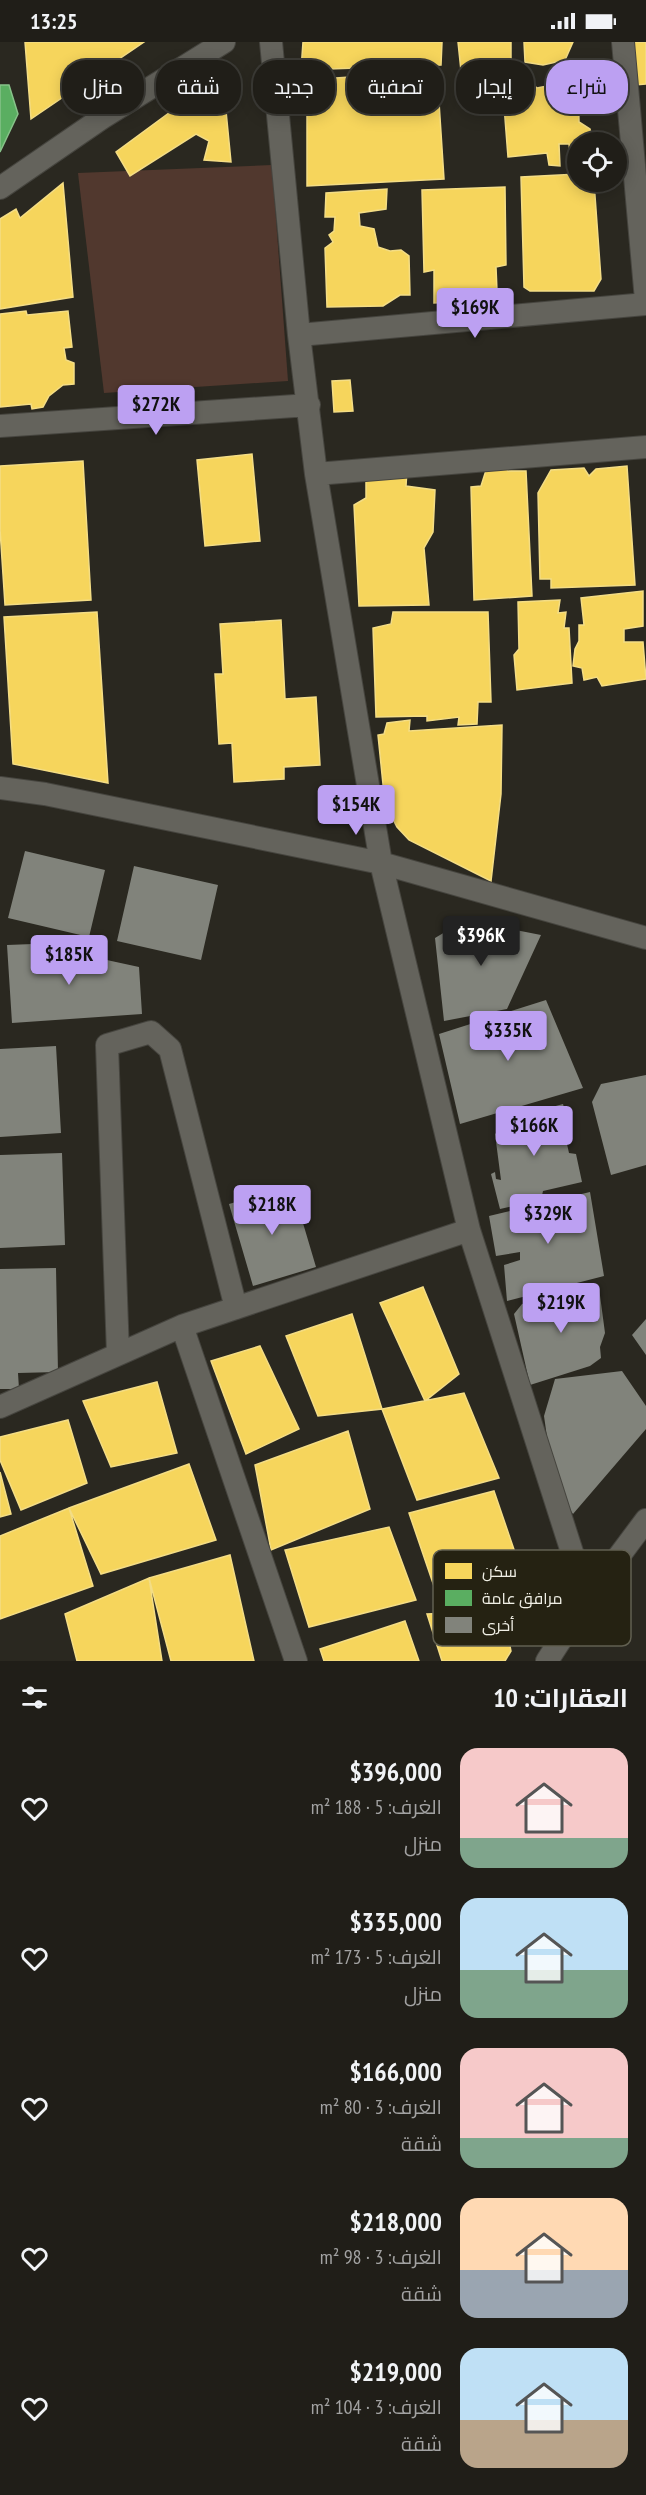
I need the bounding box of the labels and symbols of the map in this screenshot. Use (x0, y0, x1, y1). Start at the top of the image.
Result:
pin: $169K (433, 288, 517, 339)
pin: $272K (114, 385, 198, 436)
pin: $154K (314, 785, 398, 836)
pin: $396K (439, 916, 523, 967)
pin: $185K (27, 935, 111, 986)
pin: $335K (466, 1011, 550, 1062)
pin: $166K (492, 1106, 576, 1157)
pin: $218K (230, 1185, 314, 1236)
pin: $329K (506, 1194, 590, 1245)
pin: $219K (519, 1283, 603, 1334)
legend (433, 1550, 631, 1646)
text: سكن (482, 1561, 517, 1582)
text: مرافق عامة (482, 1588, 563, 1609)
text: أخرى (482, 1615, 514, 1636)

